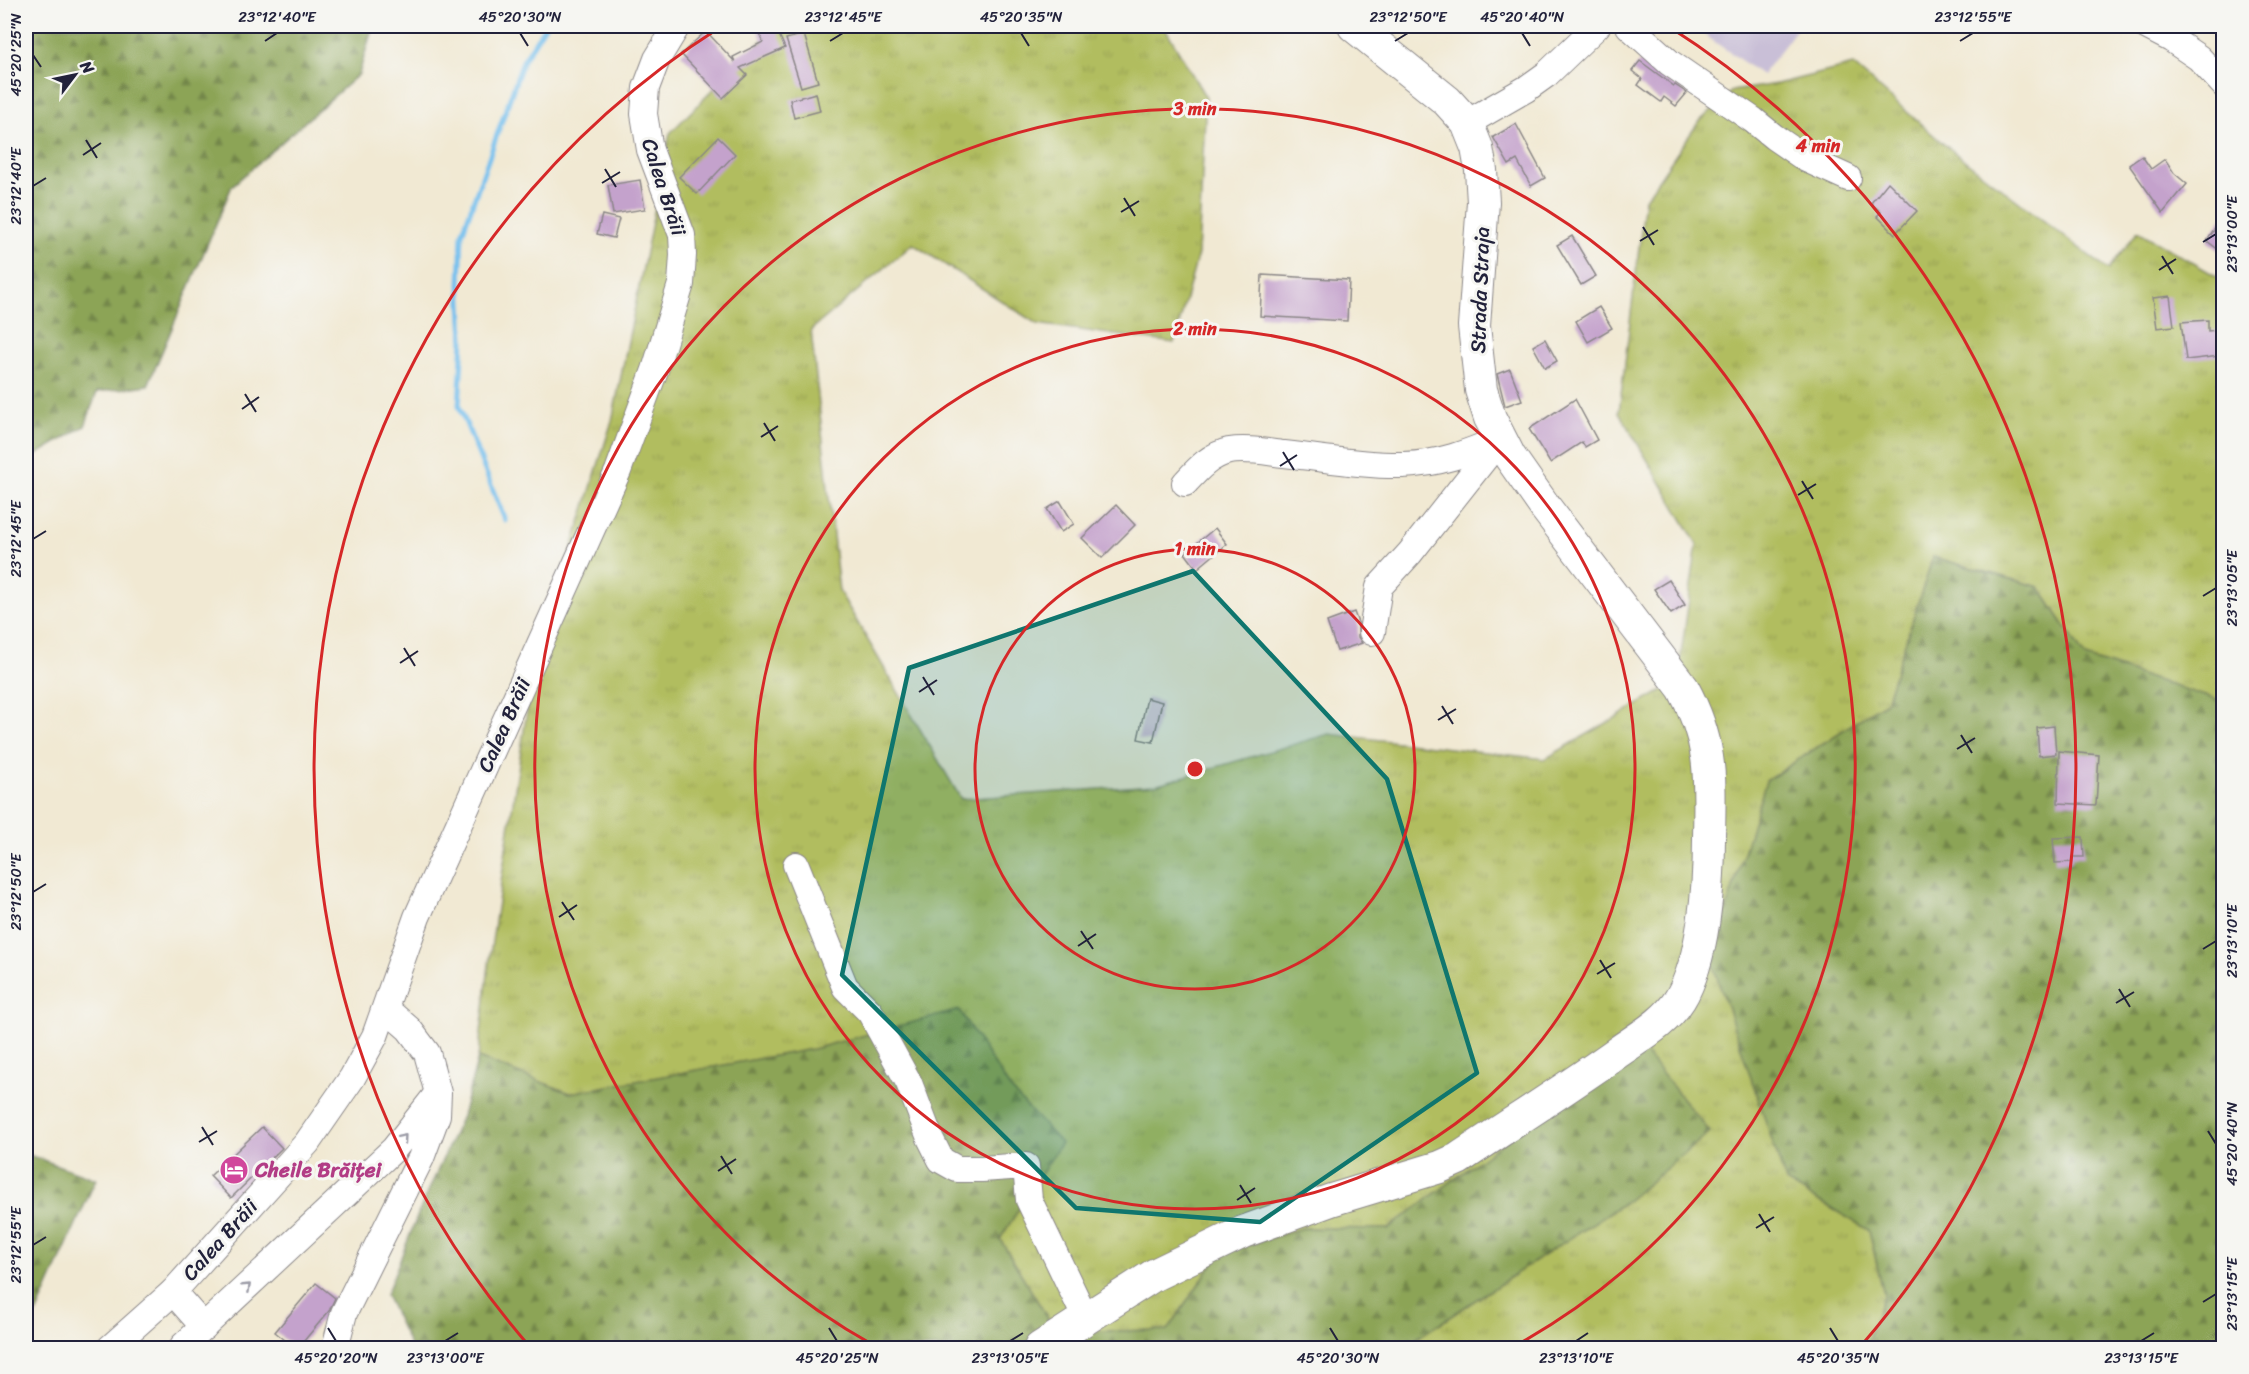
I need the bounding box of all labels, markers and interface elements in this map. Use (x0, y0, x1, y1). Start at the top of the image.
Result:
text: 23°12'40"E (238, 4, 317, 30)
text: 45°20'30"N (478, 4, 562, 30)
text: 23°12'45"E (804, 4, 883, 30)
text: 45°20'35"N (980, 4, 1063, 30)
text: 23°12'50"E (1369, 4, 1448, 30)
text: 45°20'40"N (1480, 4, 1565, 30)
text: 23°12'55"E (1935, 4, 2013, 30)
text: 45°20'25"N (3, 13, 29, 97)
north arrow (45, 45, 105, 105)
text: N (72, 54, 103, 80)
text: 3 min (1172, 93, 1217, 125)
text: 4 min (1795, 130, 1841, 162)
street label: Calea Brăii (630, 133, 698, 242)
text: 23°12'40"E (3, 146, 29, 225)
text: 23°13'00"E (2219, 194, 2245, 273)
street label: Strada Straja (1459, 226, 1501, 354)
text: 2 min (1172, 313, 1217, 345)
text: 23°12'45"E (3, 499, 29, 578)
text: 1 min (1175, 533, 1216, 565)
text: 23°13'05"E (2219, 548, 2245, 626)
street label: Calea Brăii (466, 670, 542, 779)
centre of rings (1185, 759, 1205, 779)
text: 23°12'50"E (3, 852, 29, 931)
text: 23°13'10"E (2219, 902, 2245, 978)
text: 45°20'40"N (2219, 1101, 2245, 1186)
one-way arrow (396, 1135, 407, 1145)
place label: Cheile Brăiței (254, 1151, 382, 1189)
hotel icon: Cheile Brăiței (218, 1154, 250, 1186)
street label: Calea Brăii (172, 1189, 269, 1290)
text: 23°12'55"E (3, 1205, 29, 1283)
text: 23°13'15"E (2219, 1255, 2245, 1331)
one-way arrow (240, 1283, 250, 1294)
text: 45°20'20"N (294, 1345, 378, 1371)
text: 23°13'00"E (406, 1345, 485, 1371)
text: 45°20'25"N (795, 1345, 879, 1371)
text: 23°13'05"E (972, 1345, 1050, 1371)
text: 45°20'30"N (1296, 1345, 1380, 1371)
text: 23°13'10"E (1539, 1345, 1615, 1371)
text: 45°20'35"N (1797, 1345, 1880, 1371)
text: 23°13'15"E (2104, 1345, 2180, 1371)

